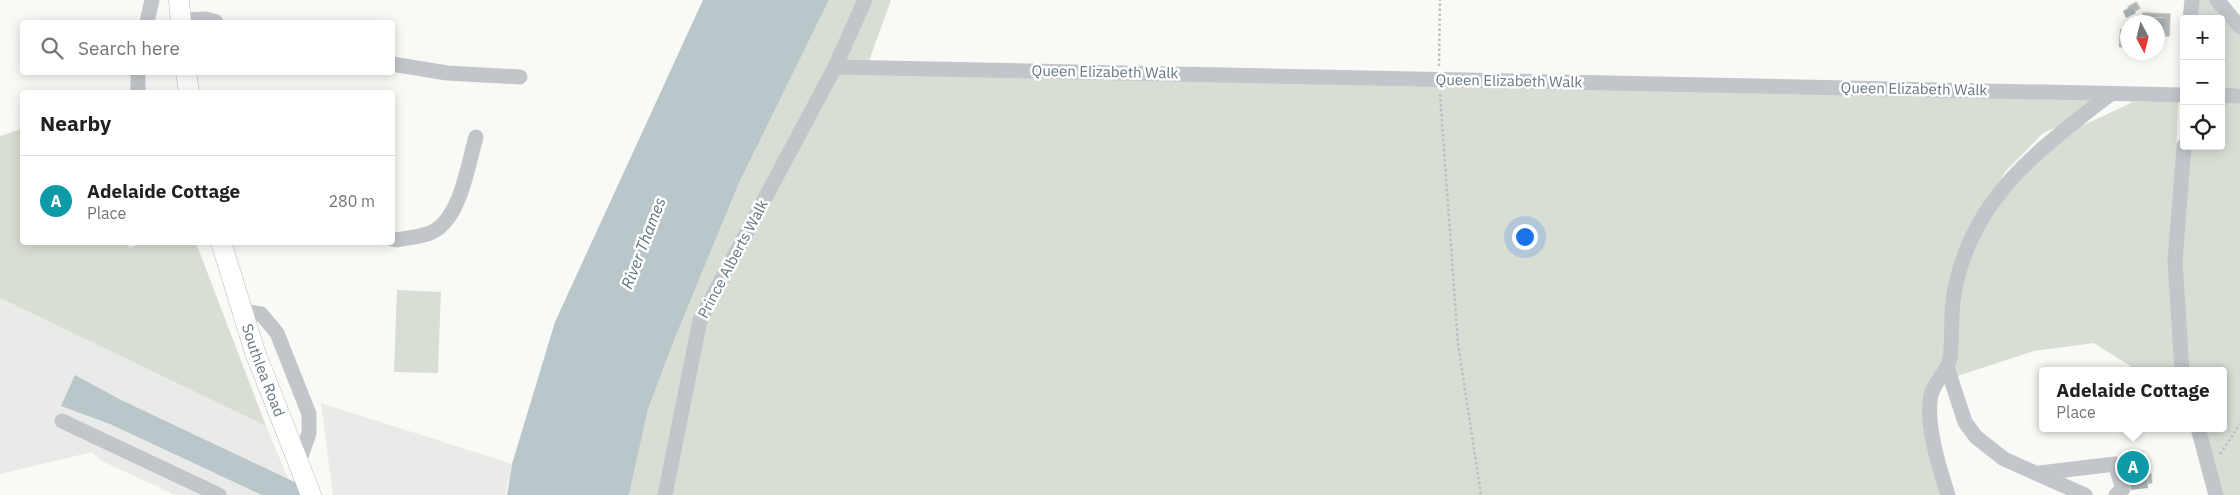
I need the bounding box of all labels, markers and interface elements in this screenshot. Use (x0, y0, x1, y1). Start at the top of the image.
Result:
north arrow (2120, 15, 2165, 60)
map controls (2180, 15, 2225, 150)
button: + (2180, 15, 2225, 60)
search box (20, 20, 395, 75)
icon: search (38, 34, 66, 62)
text: Search here (78, 36, 180, 60)
button: − (2180, 60, 2225, 105)
street label: Queen Elizabeth Walk (1032, 61, 1179, 82)
street label: Queen Elizabeth Walk (1436, 70, 1583, 91)
street label: Queen Elizabeth Walk (1841, 78, 1988, 99)
button: locate (2180, 105, 2225, 150)
text: Nearby (40, 109, 111, 137)
text: Adelaide Cottage (87, 179, 240, 203)
text: A (51, 191, 61, 211)
text: 280 m (328, 191, 375, 211)
water label: River Thames (616, 195, 670, 291)
street label: Prince Alberts Walk (693, 196, 772, 321)
text: Place (87, 203, 126, 223)
your location (1512, 224, 1538, 250)
street label: Southlea Road (238, 321, 289, 419)
popup (2039, 367, 2227, 432)
text: Adelaide Cottage (2056, 378, 2210, 402)
text: Place (2056, 402, 2096, 422)
pin: A (2117, 448, 2149, 486)

